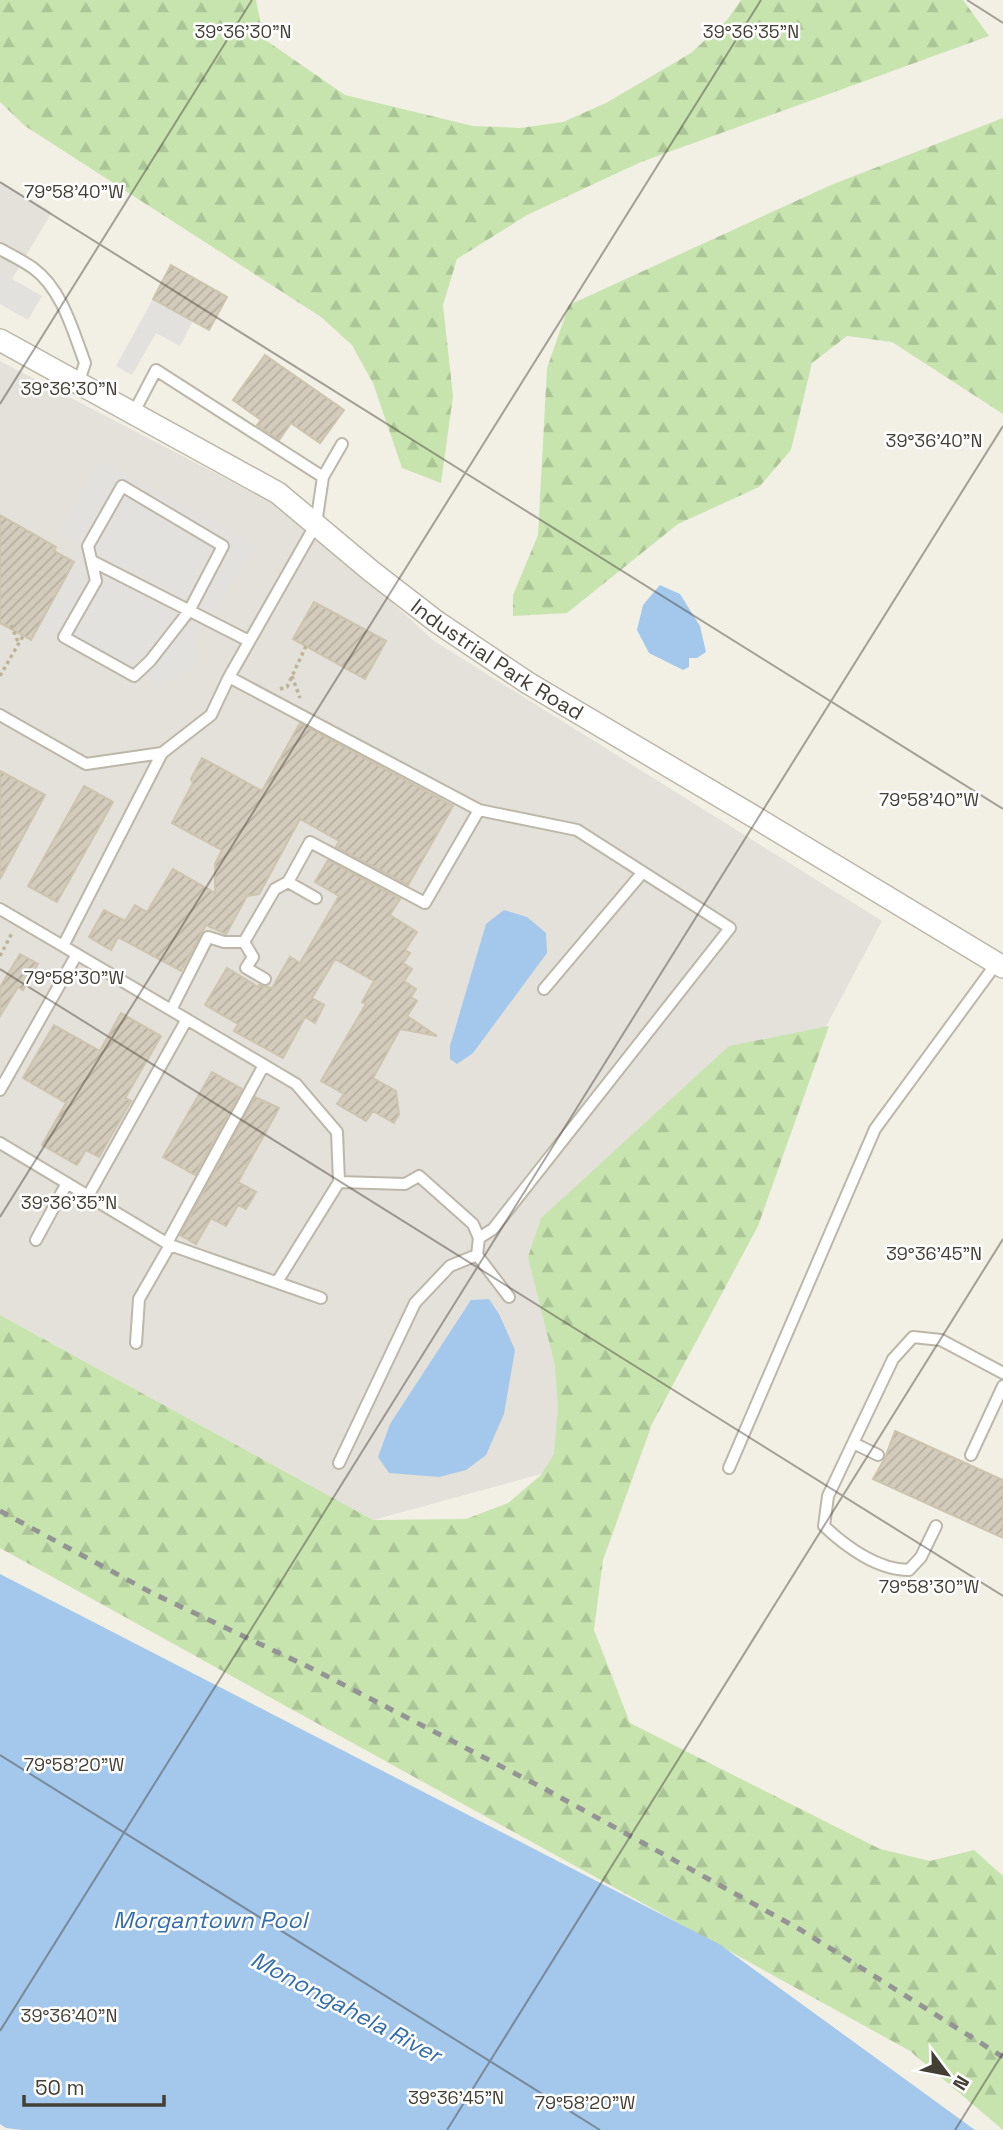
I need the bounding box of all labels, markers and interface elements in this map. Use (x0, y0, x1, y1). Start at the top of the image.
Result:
text: 39°36'30"N (194, 20, 292, 43)
text: 39°36'35"N (703, 20, 799, 43)
text: 79°58'40"W (24, 180, 124, 203)
text: 39°36'30"N (20, 377, 118, 400)
text: 39°36'40"N (886, 429, 982, 452)
street label: Industrial Park Road (406, 593, 588, 726)
text: 79°58'40"W (879, 788, 979, 811)
text: 79°58'30"W (24, 966, 124, 989)
text: 39°36'35"N (21, 1191, 117, 1214)
text: 39°36'45"N (886, 1242, 982, 1265)
text: 79°58'30"W (879, 1575, 979, 1598)
text: 79°58'20"W (24, 1753, 124, 1776)
water label: Morgantown Pool (113, 1905, 309, 1935)
water label: Monongahela River (246, 1944, 448, 2071)
text: 39°36'40"N (21, 2004, 117, 2027)
north arrow (912, 2039, 982, 2109)
scale bar (24, 2064, 164, 2108)
text: N (947, 2071, 975, 2095)
text: 50 m (35, 2074, 85, 2101)
text: 39°36'45"N (408, 2086, 504, 2109)
text: 79°58'20"W (535, 2091, 635, 2114)

